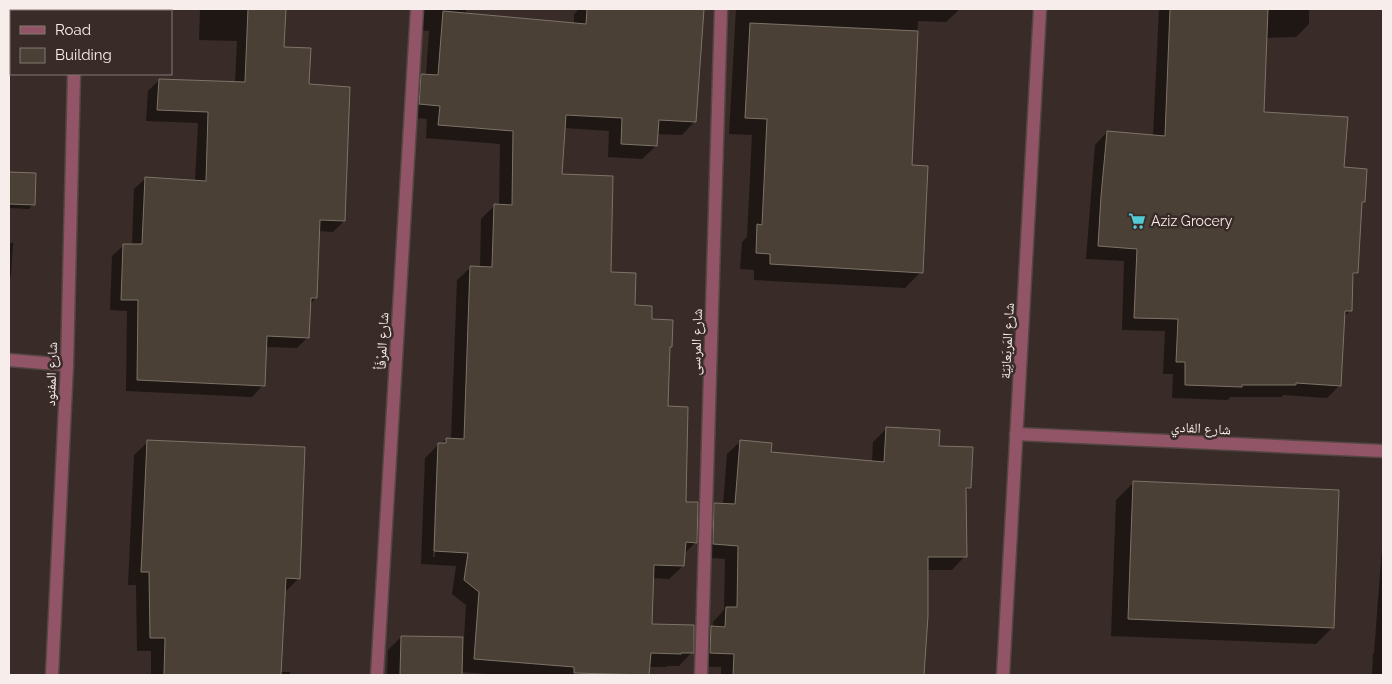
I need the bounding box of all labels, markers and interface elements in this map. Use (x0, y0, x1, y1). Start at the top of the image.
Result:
legend (10, 10, 172, 75)
text: Road (55, 21, 91, 39)
text: Building (55, 46, 112, 64)
supermarket icon: Aziz Grocery (1127, 211, 1147, 231)
place label: Aziz Grocery (1151, 213, 1233, 229)
street label: شارع المَربَعانِيّة (997, 302, 1019, 380)
street label: شارع المرسى (687, 308, 707, 376)
street label: شارع المرْفَأ (372, 312, 393, 371)
street label: شارع المفنود (42, 342, 62, 406)
street label: شارع الفادي (1170, 418, 1231, 441)

